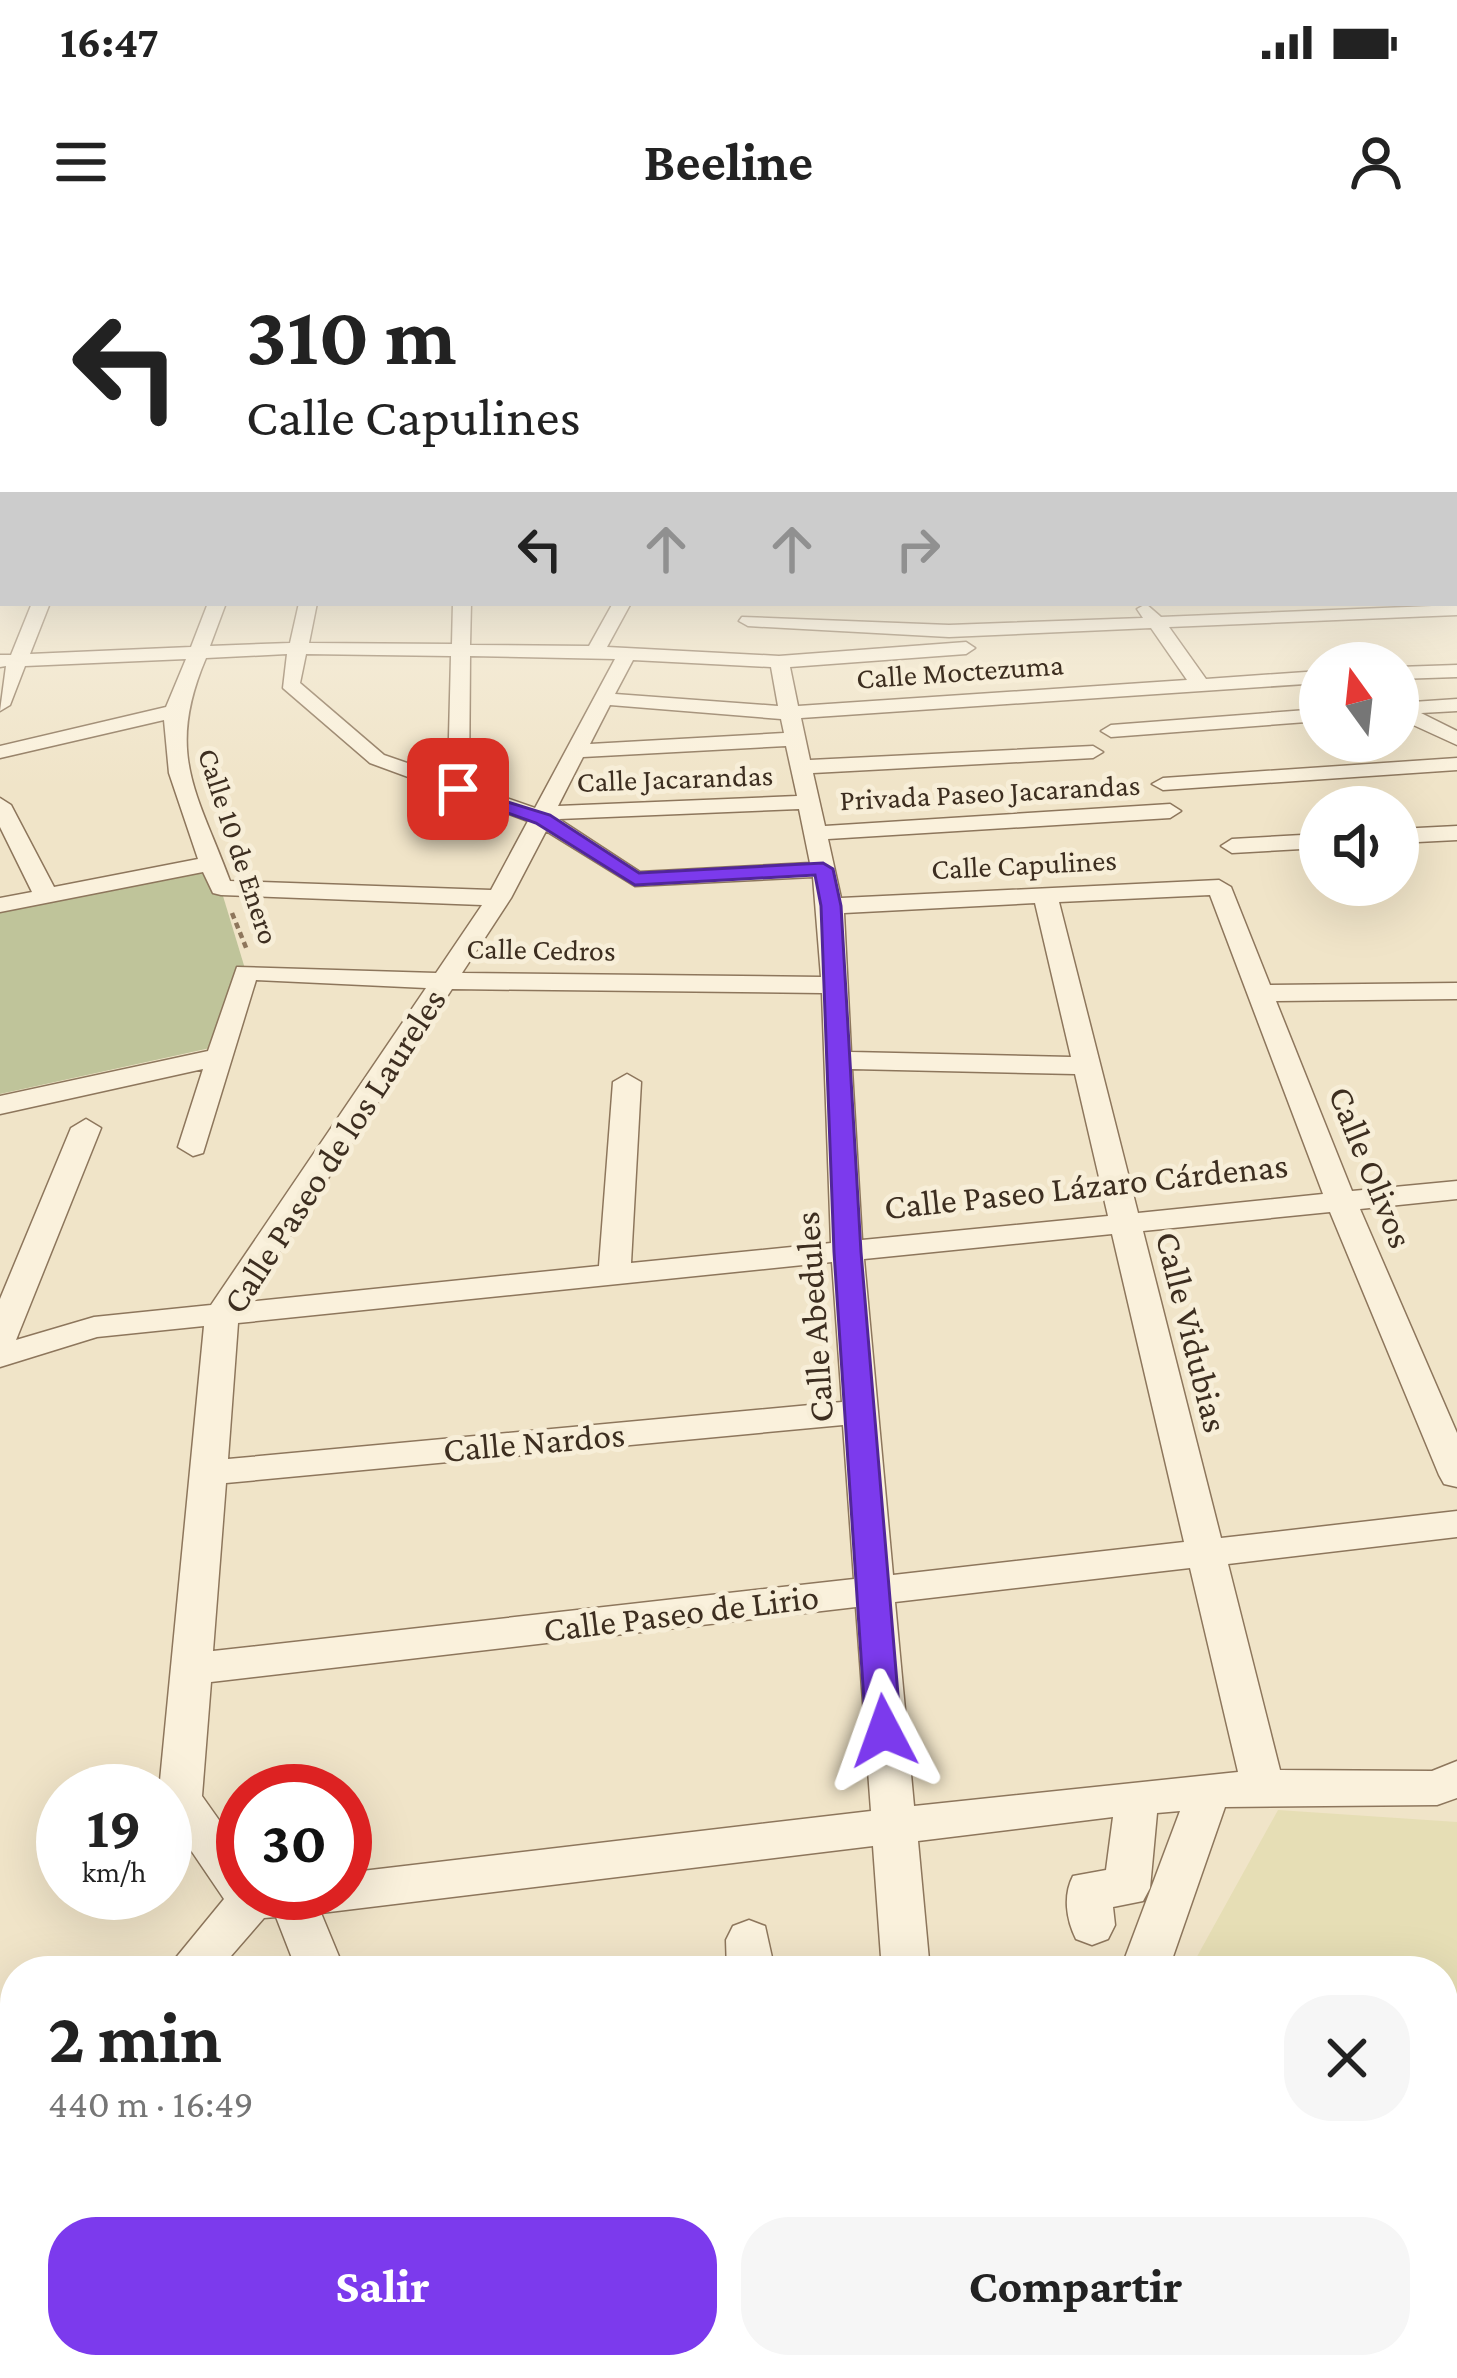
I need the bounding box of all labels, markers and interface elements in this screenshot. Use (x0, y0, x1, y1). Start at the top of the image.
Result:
text: 16:47 (60, 17, 159, 67)
icon: menu (48, 129, 114, 195)
icon: person (1343, 129, 1409, 195)
text: Beeline (644, 132, 813, 192)
icon: left (48, 288, 204, 444)
text: 310 m (246, 289, 457, 382)
text: Calle Capulines (246, 387, 581, 447)
icon: left (507, 516, 573, 582)
icon: ahead (633, 516, 699, 582)
icon: ahead (759, 516, 825, 582)
icon: right (885, 516, 951, 582)
north arrow (1299, 642, 1419, 762)
map controls (1299, 642, 1419, 906)
street label: Calle Moctezuma (855, 647, 1065, 695)
pin (407, 738, 509, 840)
street label: Calle 10 de Enero (192, 744, 286, 948)
icon: arrive (425, 756, 491, 822)
street label: Calle Jacarandas (576, 758, 774, 798)
street label: Privada Paseo Jacarandas (839, 768, 1141, 816)
button: sound (1299, 786, 1419, 906)
street label: Calle Capulines (930, 843, 1118, 886)
street label: Calle Cedros (466, 931, 616, 967)
street label: Calle Paseo de los Laureles (214, 981, 454, 1321)
street label: Calle Olivos (1321, 1080, 1421, 1254)
street label: Calle Paseo Lázaro Cárdenas (882, 1145, 1290, 1227)
street label: Calle Abedules (787, 1210, 841, 1424)
street label: Calle Vidubias (1148, 1228, 1236, 1436)
street label: Calle Nardos (441, 1414, 627, 1470)
street label: Calle Paseo de Lirio (541, 1576, 821, 1650)
position arrow (821, 1668, 947, 1794)
speed limit sign: 30 (216, 1764, 372, 1920)
text: 19 (86, 1793, 142, 1860)
text: km/h (82, 1855, 146, 1888)
button: close (1284, 1995, 1410, 2121)
text: 2 min (48, 1997, 222, 2077)
text: 440 m · 16:49 (48, 2082, 254, 2125)
button: Salir (48, 2217, 717, 2355)
button: Compartir (741, 2217, 1410, 2355)

